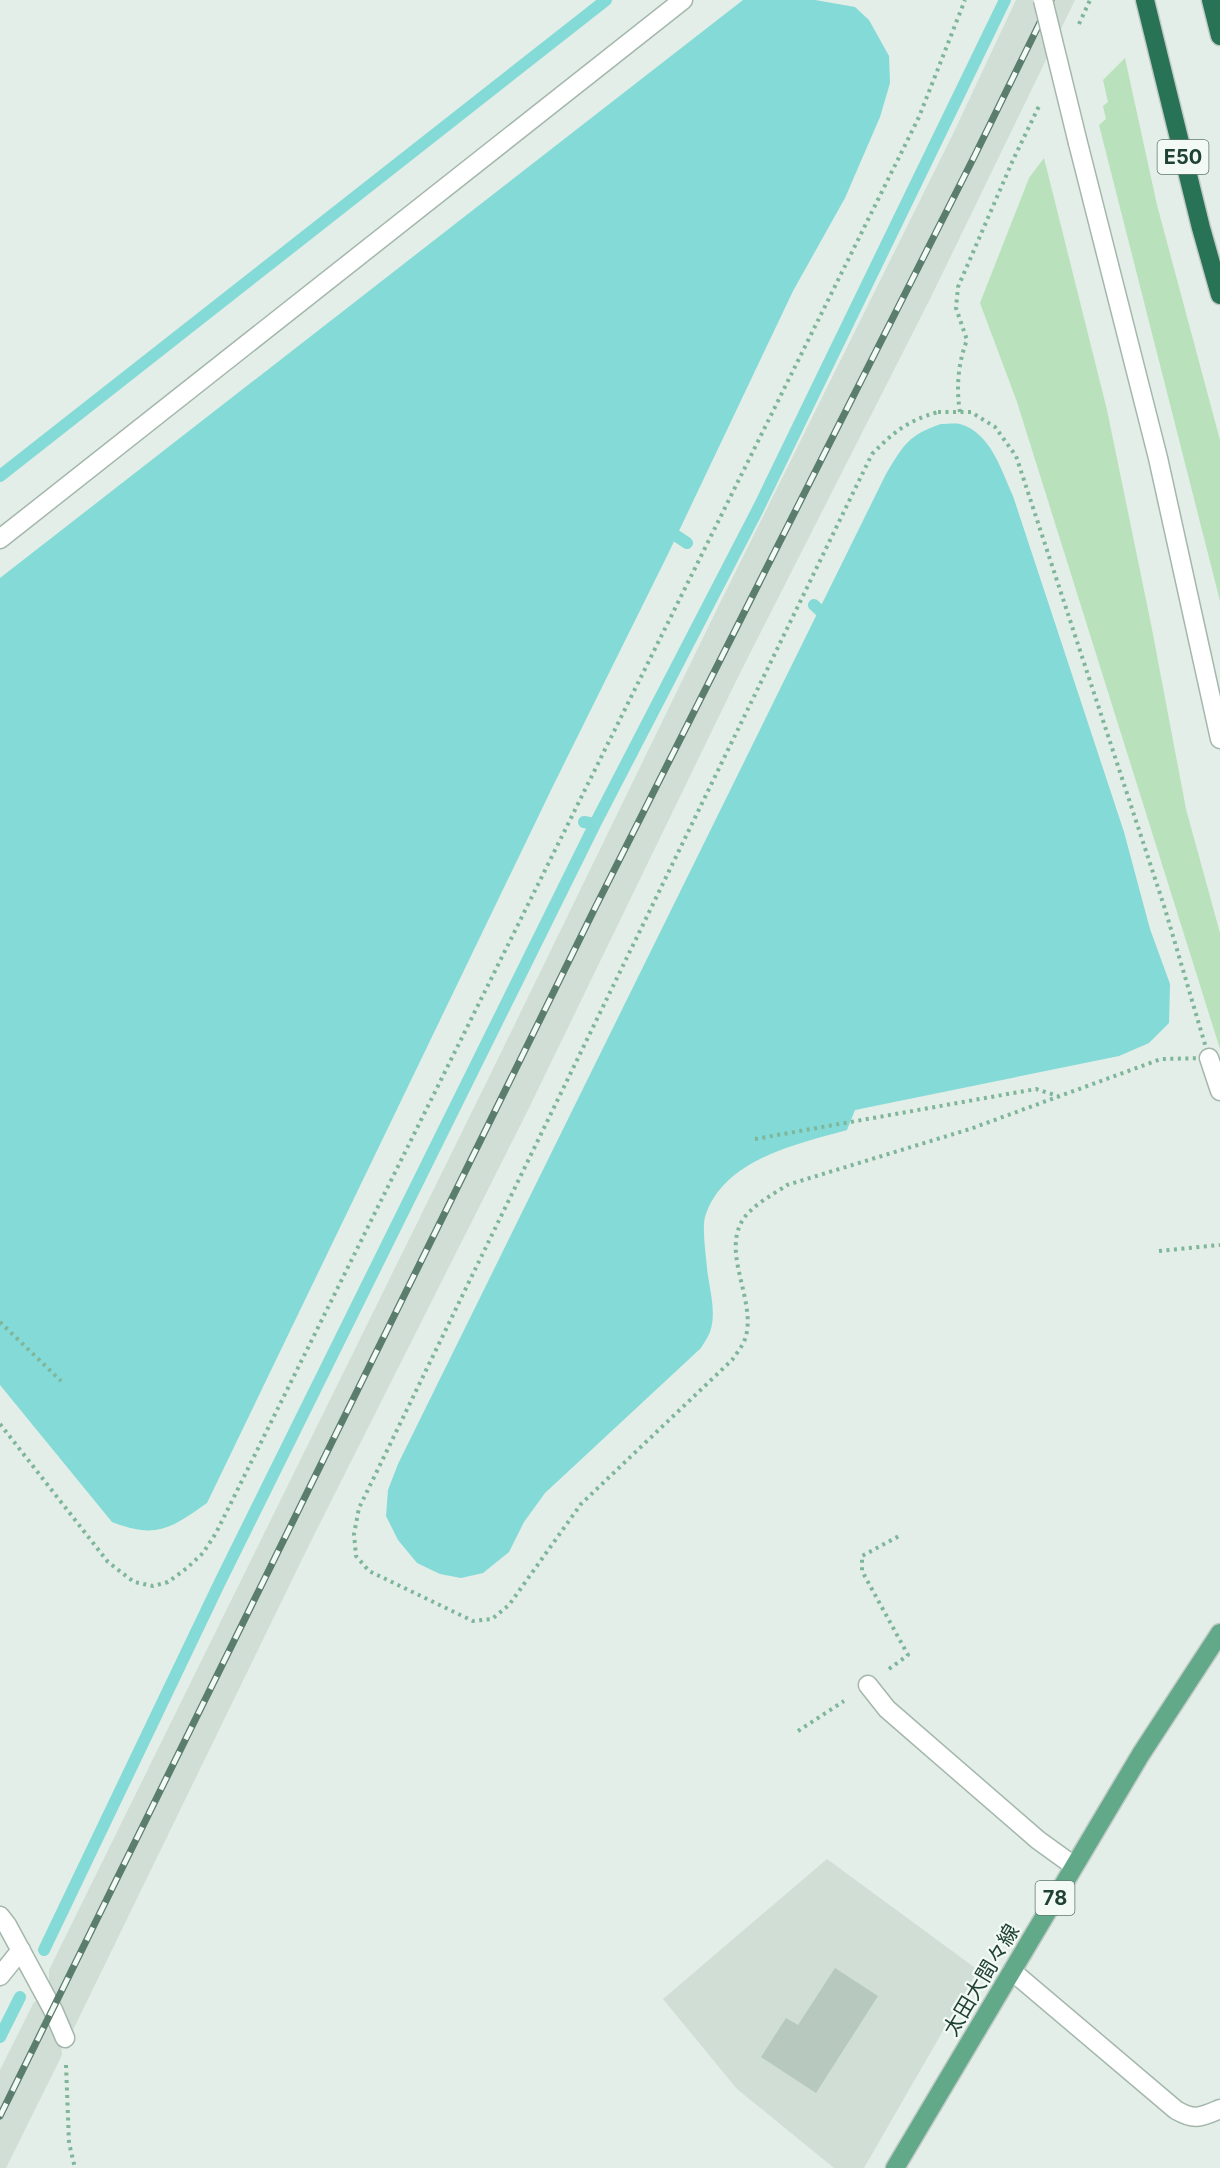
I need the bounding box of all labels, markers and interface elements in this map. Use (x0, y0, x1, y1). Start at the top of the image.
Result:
road number: E50 (1158, 140, 1208, 174)
road number: 78 (1036, 1881, 1074, 1915)
street label: 太田大間々線 (938, 1920, 1024, 2040)

